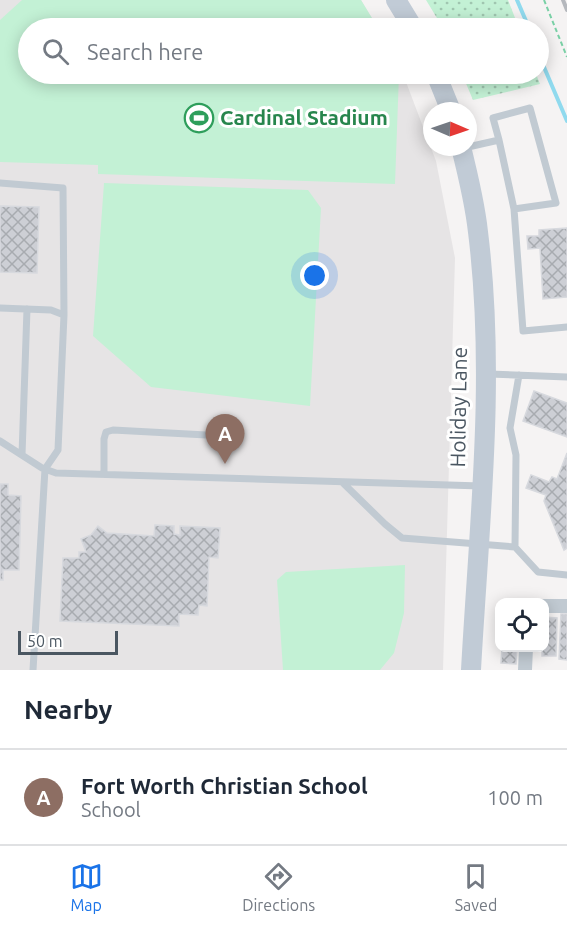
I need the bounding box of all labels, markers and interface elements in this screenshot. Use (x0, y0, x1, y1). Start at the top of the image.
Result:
search box (18, 18, 549, 84)
icon: search (39, 35, 72, 68)
text: Search here (87, 39, 203, 64)
sports icon: Cardinal Stadium (183, 102, 215, 134)
north arrow (423, 102, 477, 156)
place label: Cardinal Stadium (220, 105, 388, 129)
your location (300, 261, 329, 290)
street label: Holiday Lane (445, 346, 471, 467)
pin: A (206, 414, 244, 464)
map controls (495, 598, 549, 652)
button: locate (495, 598, 549, 652)
scale bar (18, 628, 118, 656)
text: 50 m (27, 632, 63, 650)
text: Nearby (24, 695, 112, 724)
text: Fort Worth Christian School (81, 773, 368, 798)
text: A (36, 786, 51, 809)
text: 100 m (487, 786, 543, 809)
text: School (81, 798, 141, 821)
tab: Map (70, 860, 103, 914)
tab: Directions (242, 860, 315, 914)
tab: Saved (455, 860, 497, 914)

